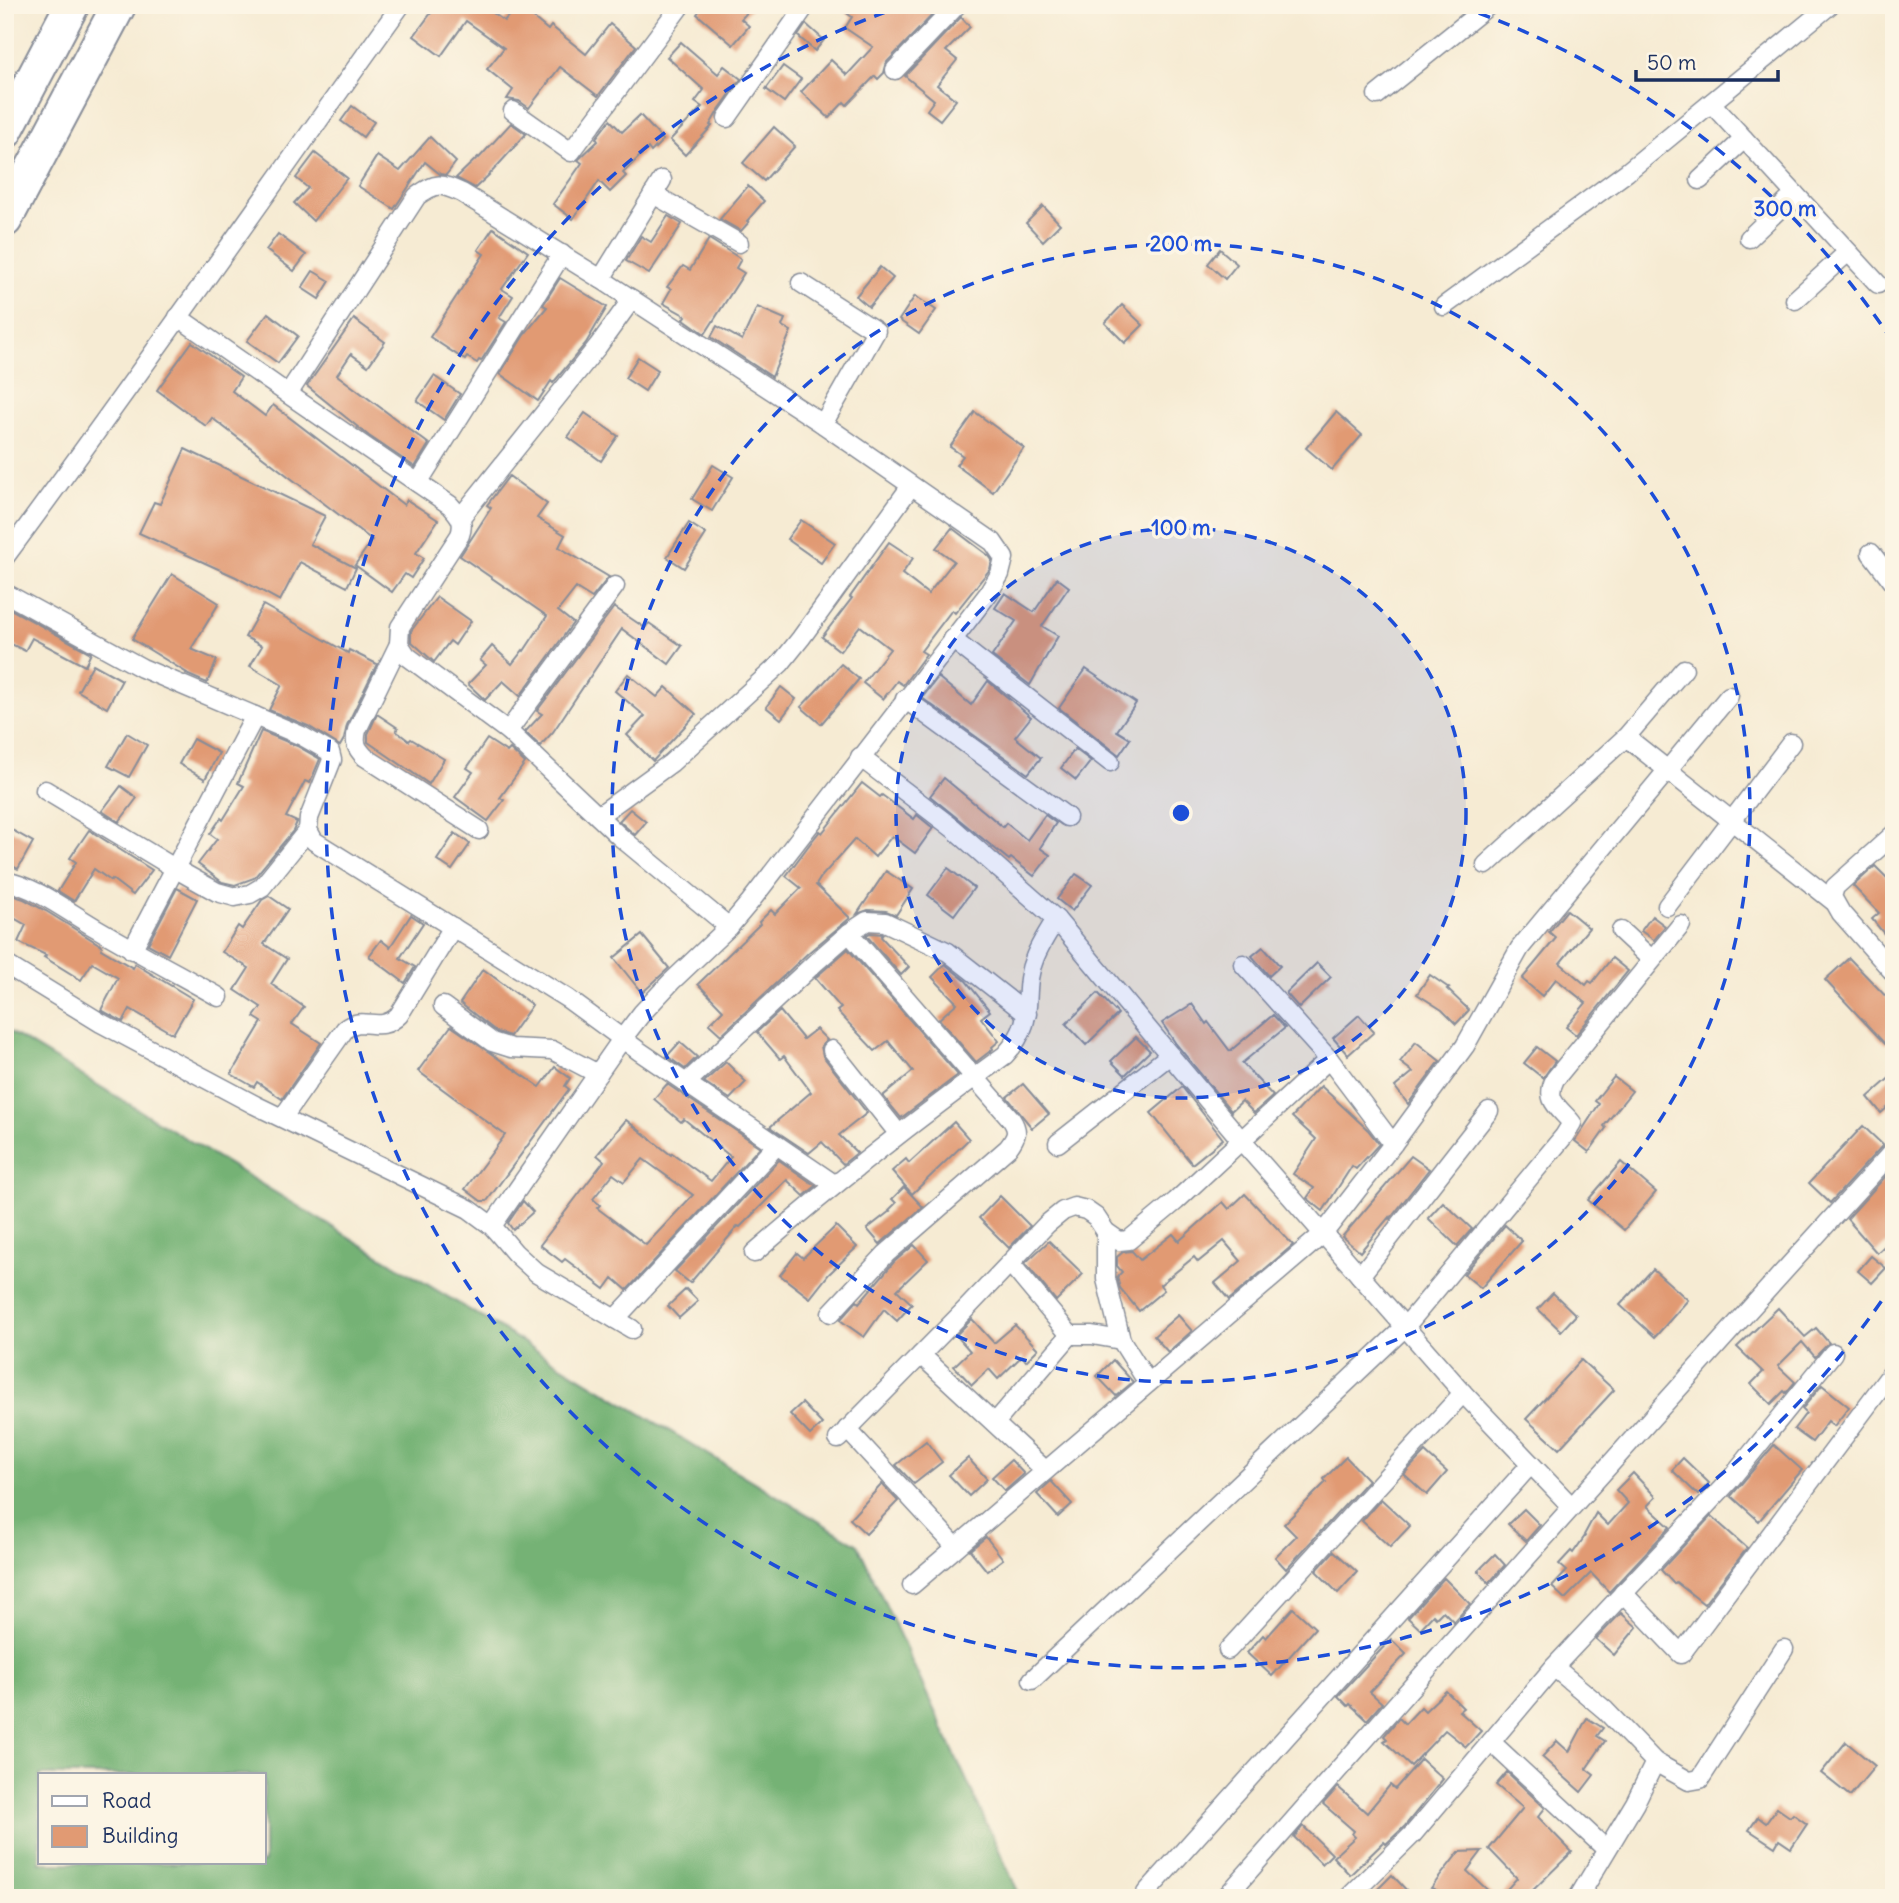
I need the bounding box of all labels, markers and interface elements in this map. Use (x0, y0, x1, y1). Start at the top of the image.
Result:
scale bar (1636, 38, 1778, 82)
text: 50 m (1647, 49, 1696, 76)
text: 300 m (1754, 195, 1817, 222)
text: 200 m (1150, 230, 1213, 257)
text: 100 m (1151, 514, 1211, 541)
centre of rings (1169, 801, 1193, 825)
legend (38, 1773, 266, 1864)
text: Road (102, 1787, 151, 1814)
text: Building (102, 1822, 178, 1849)

